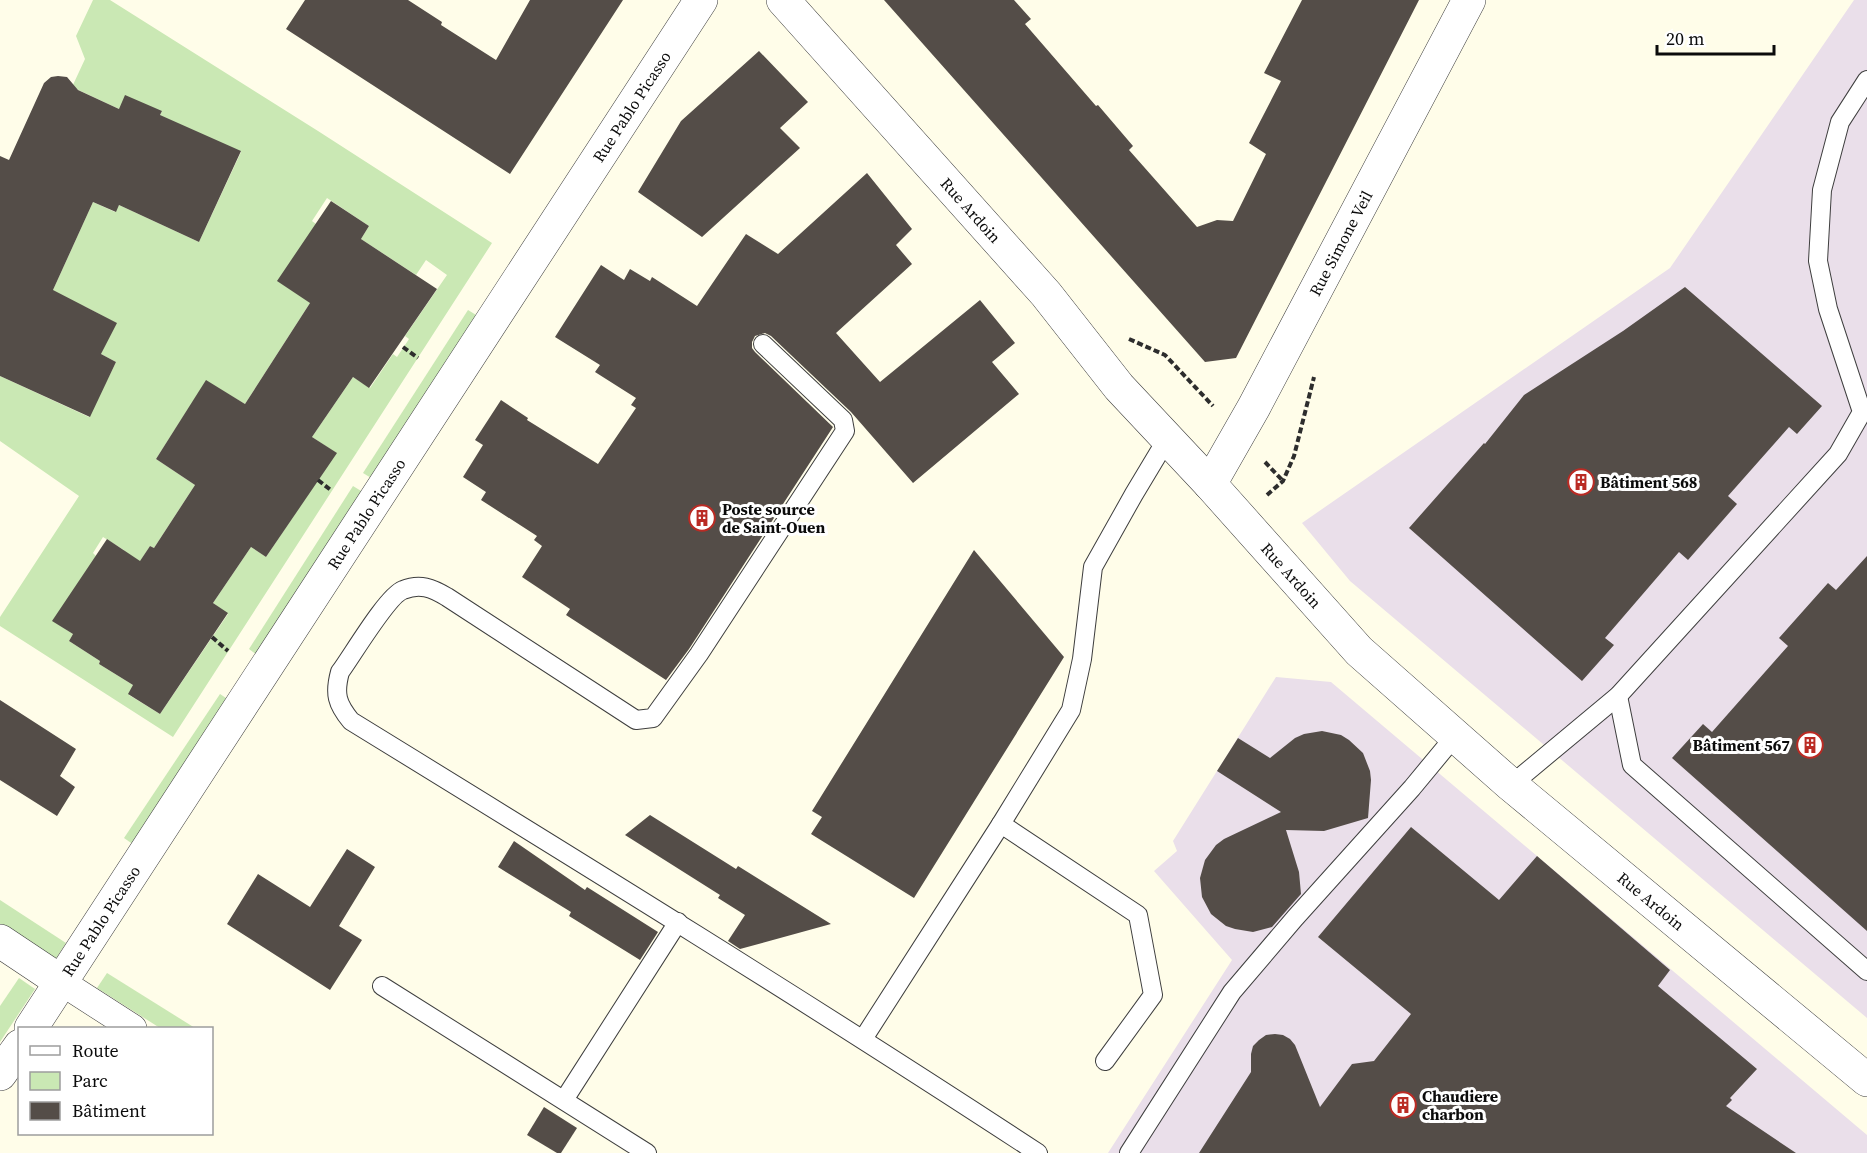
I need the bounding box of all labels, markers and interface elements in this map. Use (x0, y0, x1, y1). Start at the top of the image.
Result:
scale bar (1657, 18, 1774, 56)
text: 20 m (1666, 26, 1704, 51)
street label: Rue Pablo Picasso (587, 47, 676, 166)
street label: Rue Ardoin (936, 173, 1006, 248)
street label: Rue Simone Veil (1304, 187, 1377, 300)
street label: Rue Pablo Picasso (322, 454, 411, 573)
building icon: Bâtiment 568 (1566, 467, 1596, 497)
place label: Bâtiment 568 (1600, 471, 1698, 493)
place label: Poste source de Saint-Ouen (722, 498, 825, 538)
building icon: Poste source de Saint-Ouen (687, 503, 717, 533)
street label: Rue Ardoin (1256, 538, 1327, 613)
building icon: Bâtiment 567 (1795, 730, 1825, 760)
place label: Bâtiment 567 (1693, 734, 1790, 756)
street label: Rue Pablo Picasso (57, 861, 145, 981)
street label: Rue Ardoin (1613, 867, 1689, 936)
legend (18, 1027, 213, 1135)
text: Route (72, 1038, 119, 1063)
text: Parc (72, 1068, 108, 1093)
place label: Chaudiere charbon (1422, 1085, 1498, 1125)
building icon: Chaudiere charbon (1388, 1090, 1418, 1120)
text: Bâtiment (72, 1098, 146, 1123)

